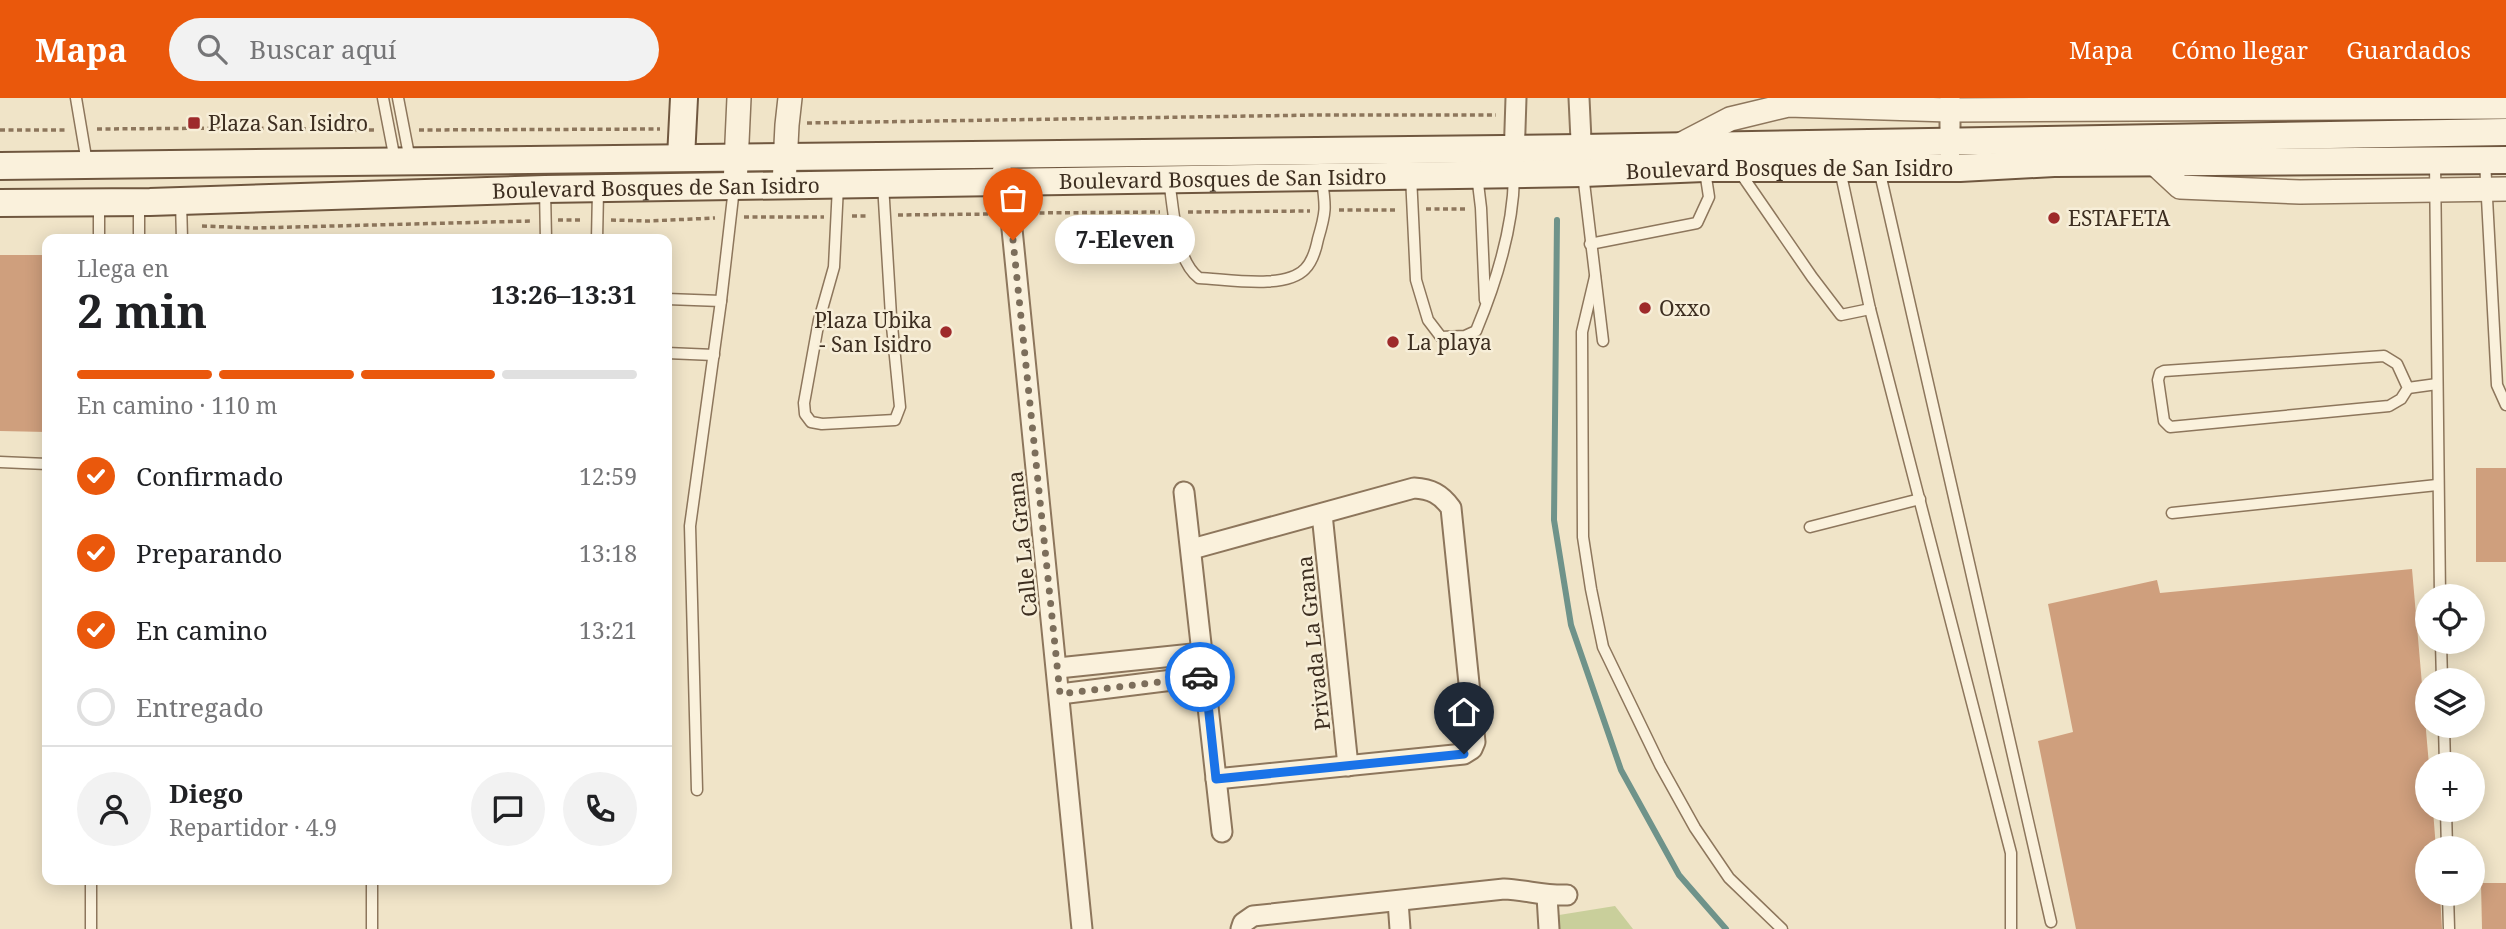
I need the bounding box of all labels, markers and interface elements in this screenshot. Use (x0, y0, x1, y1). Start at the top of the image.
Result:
search box (169, 18, 659, 81)
text: Mapa (35, 27, 127, 72)
icon: search (193, 30, 231, 68)
text: Buscar aquí (249, 31, 396, 67)
text: Mapa (2069, 33, 2133, 66)
text: Cómo llegar (2171, 33, 2308, 66)
text: Guardados (2346, 33, 2471, 66)
place label: Plaza San Isidro (208, 109, 368, 137)
marker: Plaza San Isidro (186, 115, 202, 131)
street label: Boulevard Bosques de San Isidro (1625, 154, 1953, 185)
street label: Boulevard Bosques de San Isidro (1059, 162, 1387, 195)
pin (983, 168, 1043, 240)
street label: Boulevard Bosques de San Isidro (491, 171, 820, 205)
icon: bag (994, 179, 1032, 217)
place label: ESTAFETA (2068, 204, 2171, 232)
marker: ESTAFETA (2046, 210, 2062, 226)
callout: 7-Eleven (1055, 216, 1195, 264)
text: 7-Eleven (1076, 223, 1174, 255)
text: Llega en (77, 252, 169, 284)
text: 13:26–13:31 (491, 276, 637, 312)
text: 2 min (77, 279, 207, 341)
place label: Oxxo (1659, 294, 1711, 322)
marker: Oxxo (1637, 300, 1653, 316)
place label: Plaza Ubika - San Isidro (814, 306, 932, 358)
marker: Plaza Ubika - San Isidro (938, 324, 954, 340)
place label: La playa (1407, 328, 1492, 356)
marker: La playa (1385, 334, 1401, 350)
text: En camino · 110 m (77, 389, 278, 421)
icon: check (77, 457, 115, 495)
text: Confirmado (136, 458, 283, 494)
text: 12:59 (579, 460, 637, 492)
street label: Calle La Grana (1000, 470, 1044, 618)
icon: check (77, 534, 115, 572)
text: Preparando (136, 535, 283, 571)
text: 13:18 (579, 537, 637, 569)
street label: Privada La Grana (1290, 554, 1336, 732)
map controls (2415, 584, 2485, 906)
button: locate (2415, 584, 2485, 654)
icon: check (77, 611, 115, 649)
text: En camino (136, 612, 268, 648)
text: 13:21 (579, 614, 637, 646)
courier (1165, 642, 1235, 712)
icon: car (1181, 658, 1219, 696)
button: layers (2415, 668, 2485, 738)
pin (1434, 682, 1494, 754)
text: Entregado (136, 689, 264, 725)
icon: home (1445, 693, 1483, 731)
button: + (2415, 752, 2485, 822)
button: person (77, 772, 151, 846)
button: chat (471, 772, 545, 846)
button: phone (563, 772, 637, 846)
text: Diego (169, 775, 244, 811)
text: Repartidor · 4.9 (169, 811, 337, 843)
button: − (2415, 836, 2485, 906)

